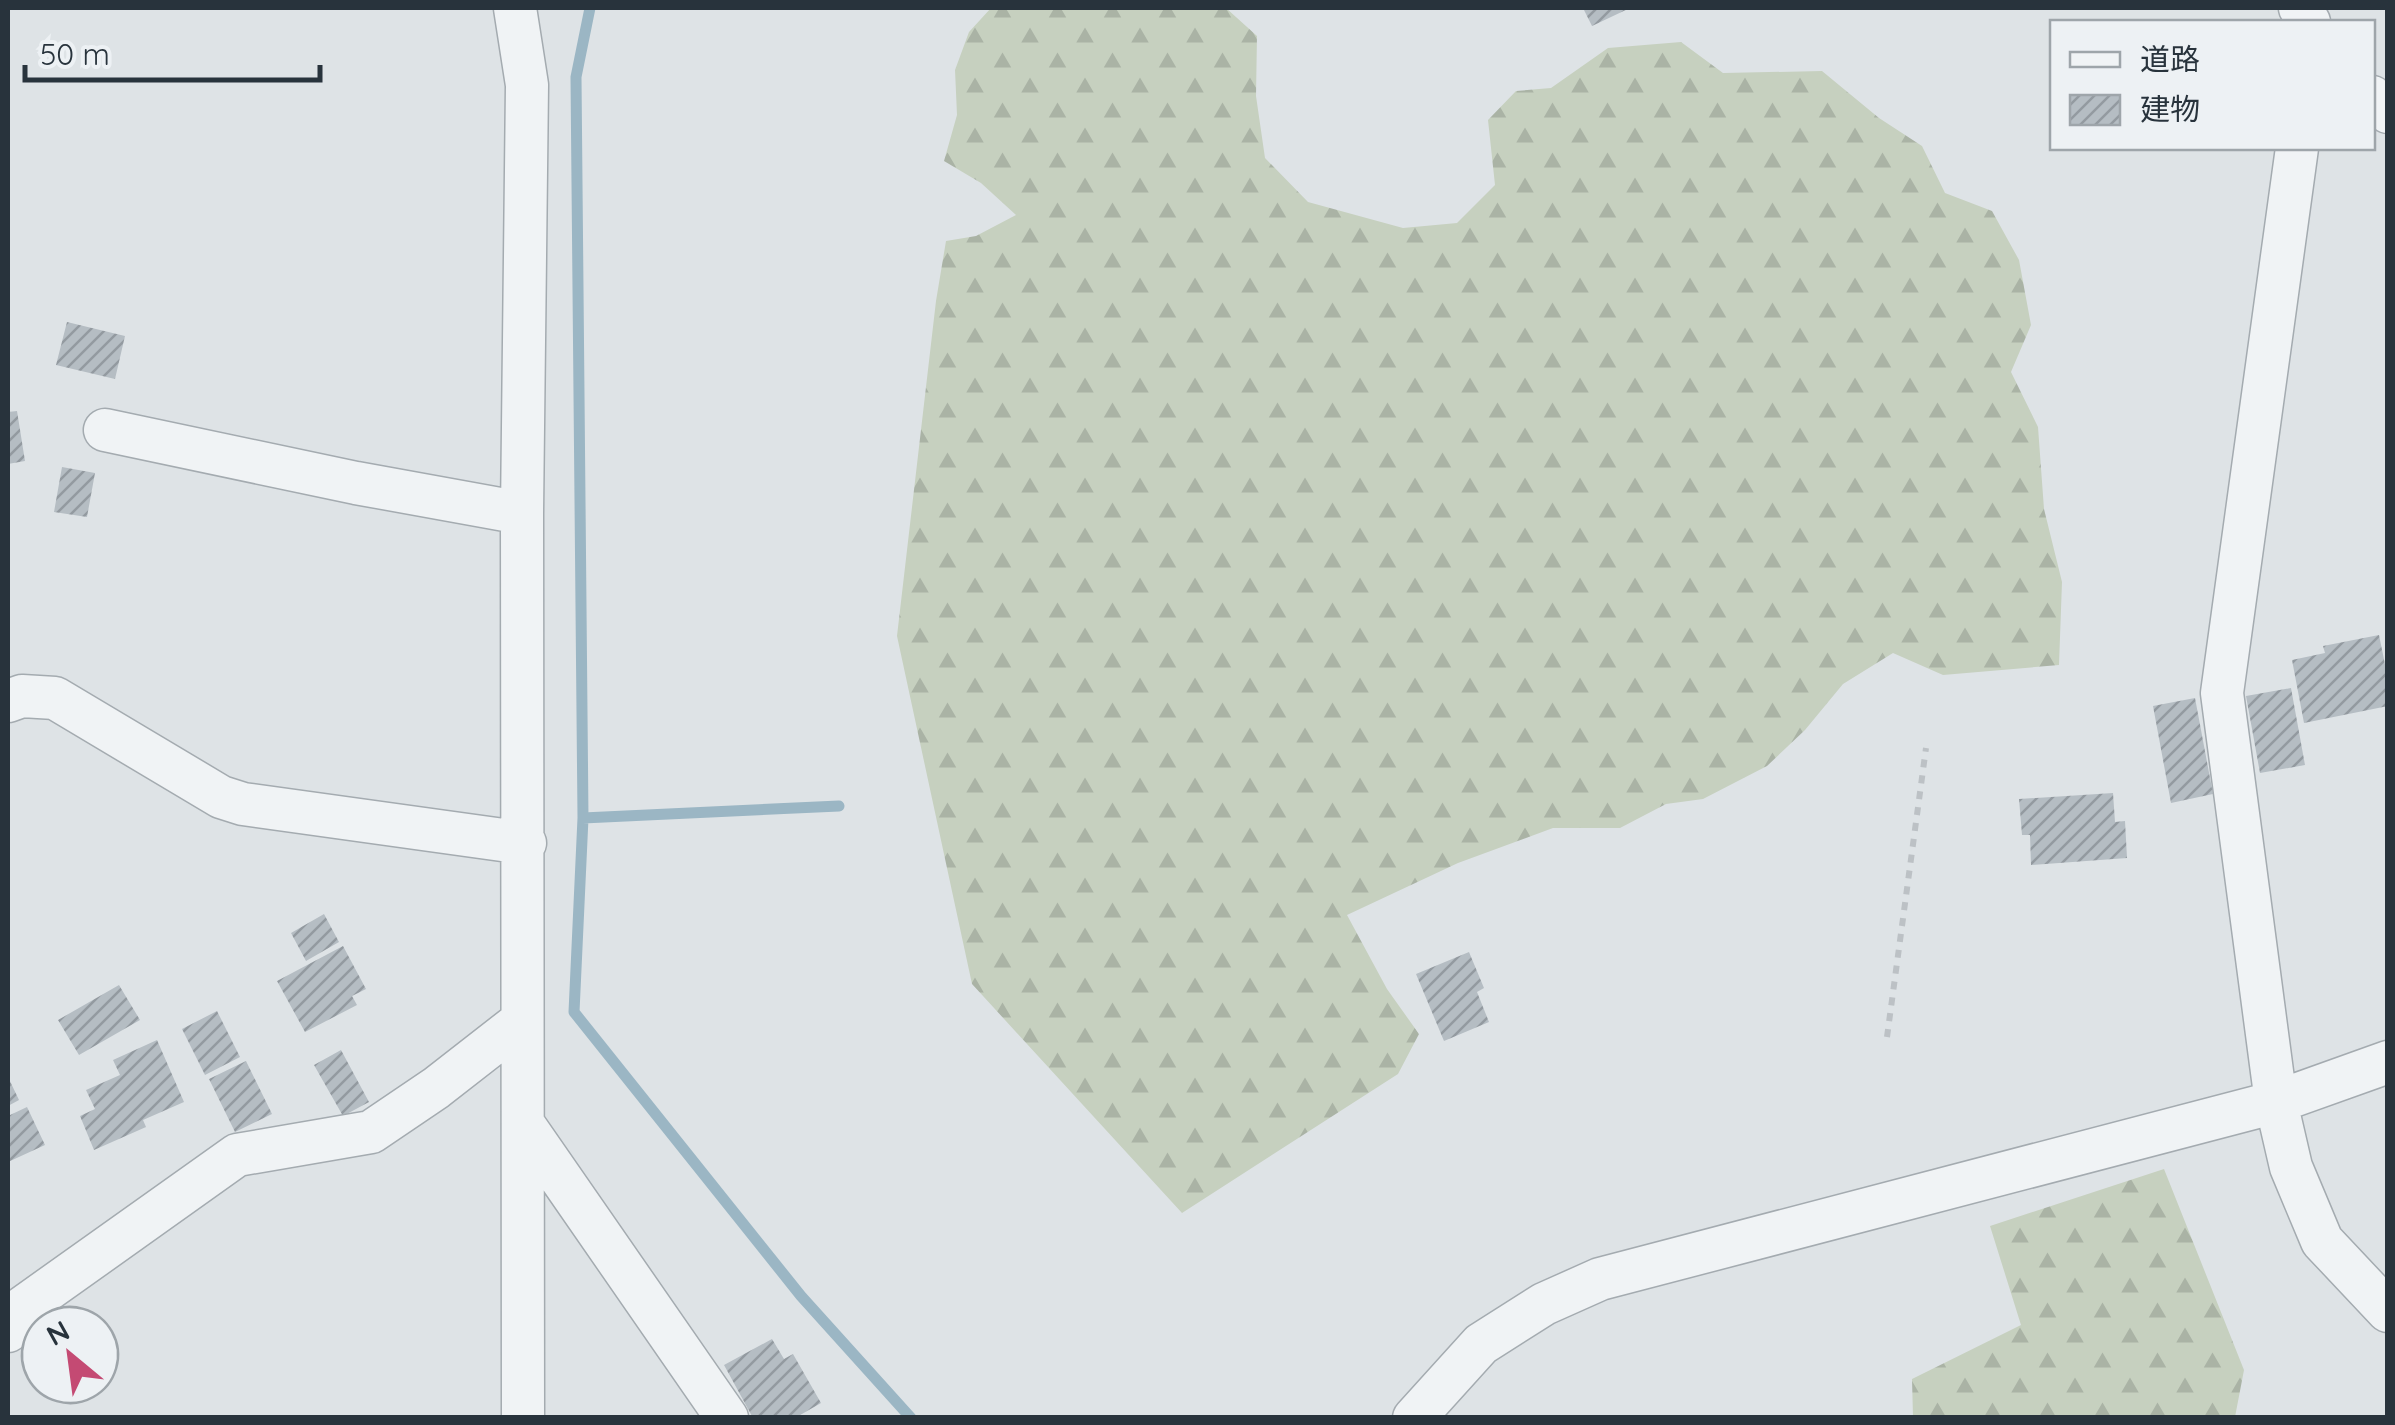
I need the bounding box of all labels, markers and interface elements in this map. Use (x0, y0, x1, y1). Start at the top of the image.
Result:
scale bar (25, 20, 320, 82)
legend (2050, 20, 2375, 150)
text: 50 m (40, 35, 110, 73)
text: 道路 (2140, 40, 2200, 78)
text: 建物 (2140, 90, 2200, 128)
north arrow (20, 1305, 120, 1405)
text: N (40, 1312, 75, 1353)

